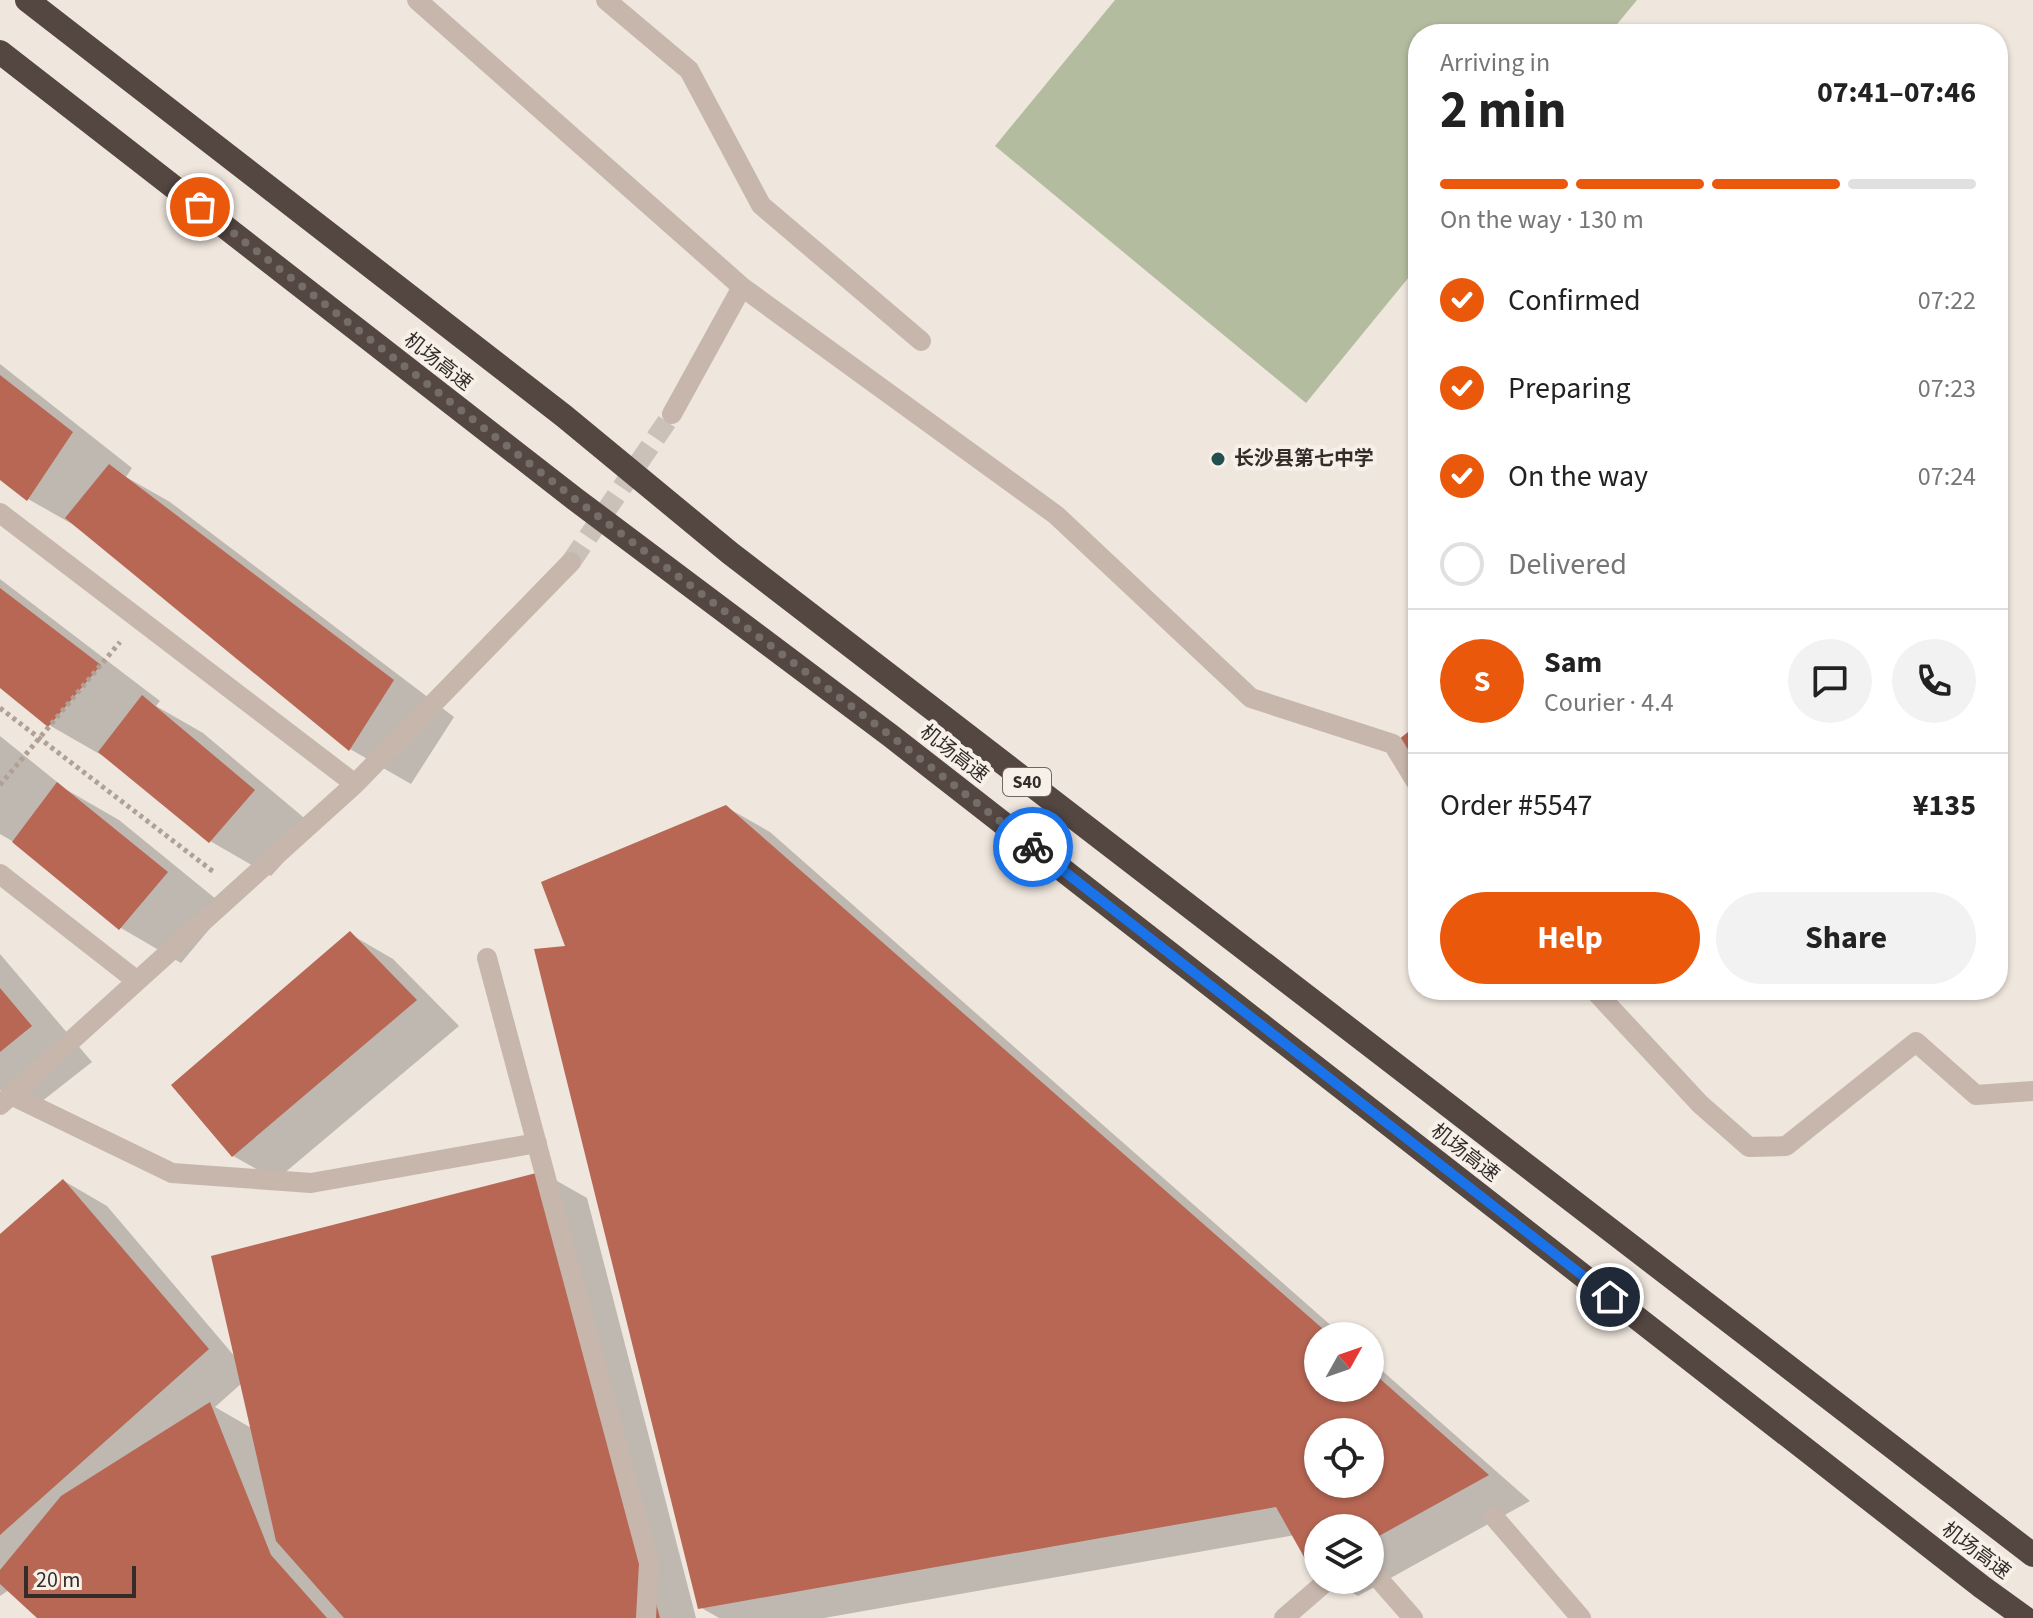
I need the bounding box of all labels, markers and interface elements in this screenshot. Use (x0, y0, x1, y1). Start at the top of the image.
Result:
text: Arriving in (1440, 44, 1550, 81)
text: 07:41–07:46 (1817, 71, 1976, 114)
text: 2 min (1440, 74, 1567, 148)
pin (166, 173, 234, 241)
icon: bag (178, 185, 222, 229)
text: On the way · 130 m (1440, 201, 1644, 238)
icon: check (1440, 278, 1484, 322)
text: Confirmed (1508, 279, 1641, 322)
text: 07:22 (1918, 282, 1976, 319)
street label: 机场高速 (398, 326, 478, 398)
icon: check (1440, 366, 1484, 410)
text: Preparing (1508, 367, 1631, 410)
text: 07:23 (1918, 370, 1976, 407)
place label: 长沙县第七中学 (1234, 445, 1374, 473)
marker: 长沙县第七中学 (1209, 450, 1227, 468)
icon: check (1440, 454, 1484, 498)
text: On the way (1508, 455, 1648, 498)
text: 07:24 (1918, 458, 1976, 495)
text: Delivered (1508, 543, 1627, 586)
button: chat (1788, 639, 1872, 723)
button: phone (1892, 639, 1976, 723)
text: Sam (1544, 641, 1602, 684)
text: S (1474, 660, 1490, 703)
text: Courier · 4.4 (1544, 684, 1674, 721)
street label: 机场高速 (914, 718, 994, 790)
road number: S40 (1003, 768, 1051, 796)
text: Order #5547 (1440, 784, 1593, 827)
text: ¥135 (1913, 784, 1976, 827)
courier (993, 807, 1073, 887)
icon: bike (1011, 825, 1055, 869)
button: Help (1440, 892, 1700, 984)
button: Share (1716, 892, 1976, 984)
street label: 机场高速 (1425, 1117, 1505, 1189)
pin (1576, 1263, 1644, 1331)
icon: home (1588, 1275, 1632, 1319)
north arrow (1304, 1322, 1384, 1402)
map controls (1304, 1322, 1384, 1594)
button: locate (1304, 1418, 1384, 1498)
button: layers (1304, 1514, 1384, 1594)
street label: 机场高速 (1936, 1516, 2016, 1586)
scale bar (24, 1562, 136, 1598)
text: 20 m (36, 1564, 81, 1596)

